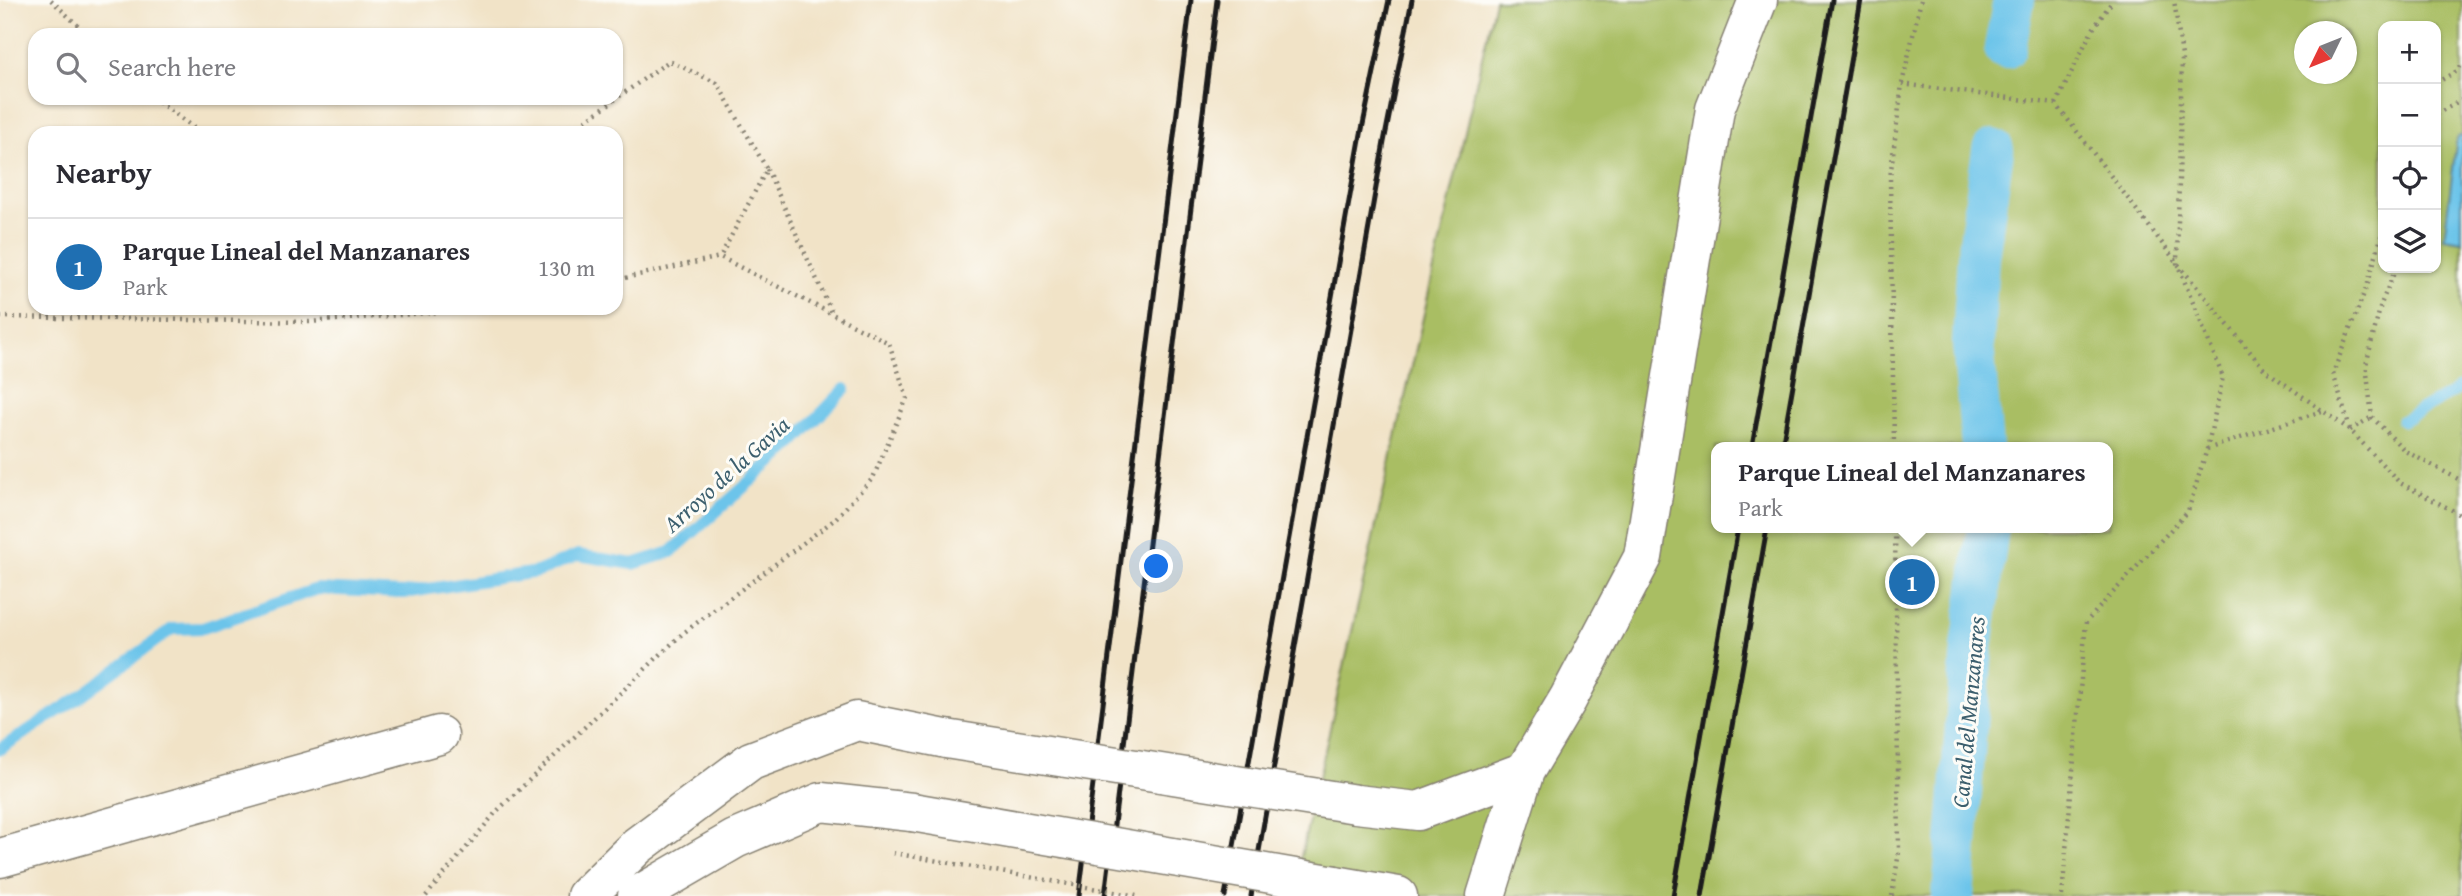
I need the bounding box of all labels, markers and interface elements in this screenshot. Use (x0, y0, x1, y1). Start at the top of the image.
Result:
north arrow (2294, 21, 2357, 84)
map controls (2378, 21, 2441, 273)
button: + (2378, 21, 2441, 84)
search box (28, 28, 623, 105)
text: Search here (108, 47, 236, 86)
icon: search (52, 48, 90, 86)
button: − (2378, 84, 2441, 147)
button: locate (2378, 147, 2441, 210)
text: Nearby (56, 150, 152, 194)
button: layers (2378, 210, 2441, 273)
text: Parque Lineal del Manzanares (123, 231, 470, 270)
text: 1 (73, 251, 85, 284)
text: 130 m (538, 251, 595, 284)
text: Park (123, 270, 167, 303)
water label: Arroyo de la Gavia (655, 408, 797, 540)
popup (1711, 442, 2113, 533)
text: Parque Lineal del Manzanares (1738, 452, 2086, 491)
text: Park (1738, 491, 1783, 524)
your location (1139, 549, 1173, 583)
pin: 1 (1889, 556, 1935, 608)
water label: Canal del Manzanares (1943, 614, 1993, 809)

